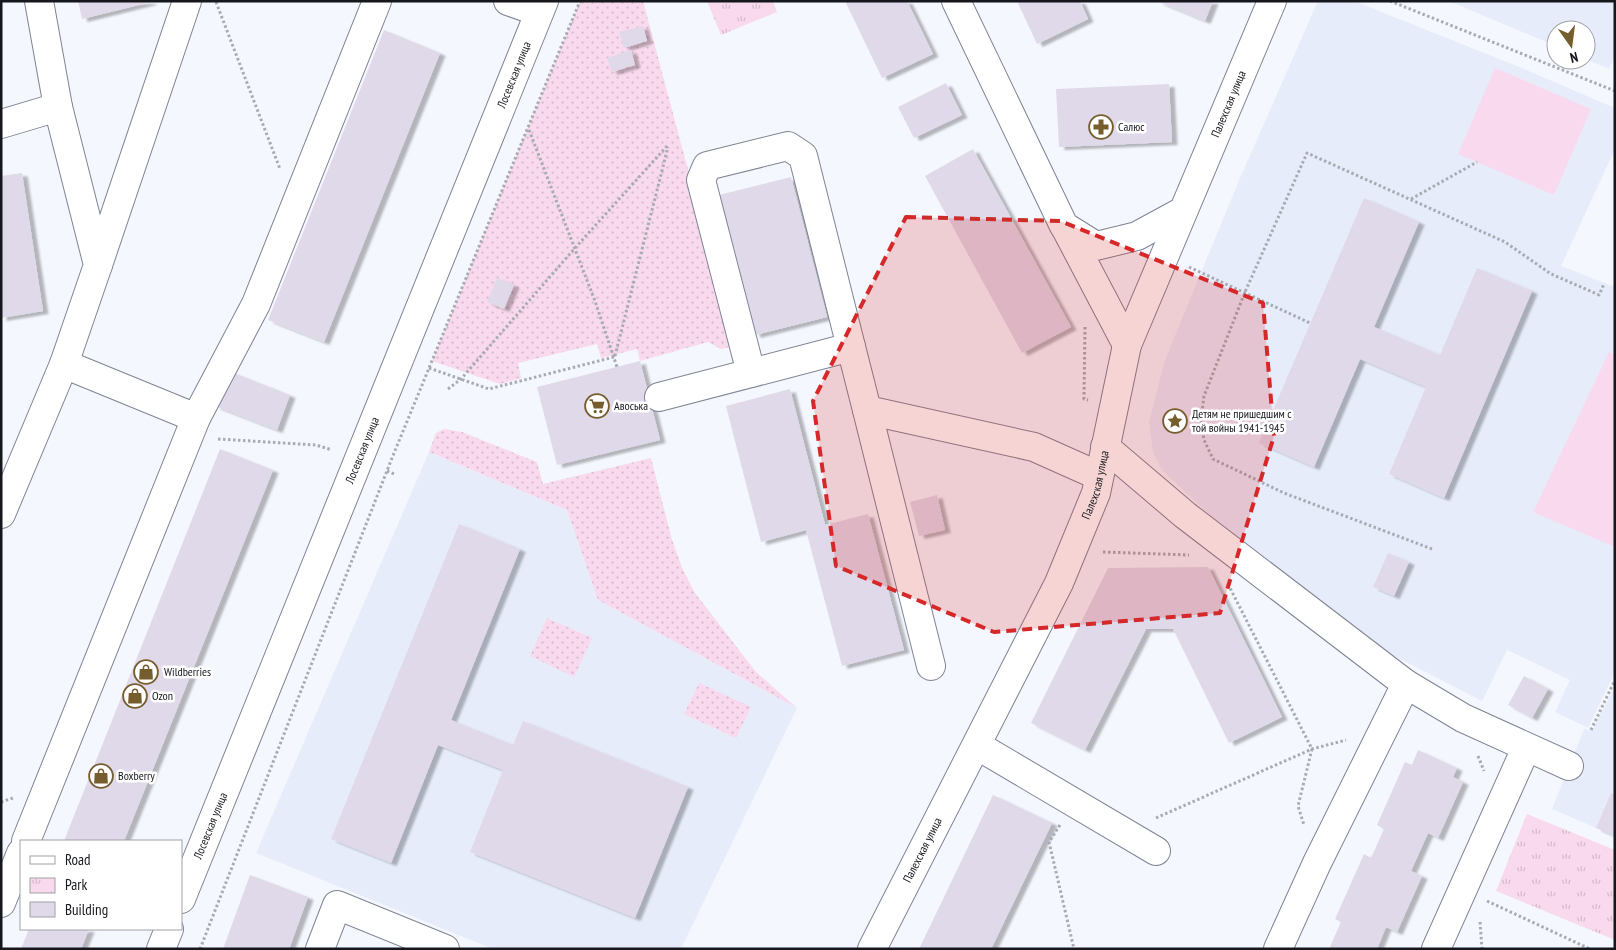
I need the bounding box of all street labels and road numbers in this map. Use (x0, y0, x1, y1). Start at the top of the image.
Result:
street label: Лосевская улица (493, 39, 534, 111)
street label: Палехская улица (1207, 68, 1249, 140)
street label: Лосевская улица (341, 414, 382, 487)
street label: Палехская улица (1078, 449, 1112, 521)
street label: Лосевская улица (190, 790, 230, 862)
street label: Палехская улица (899, 815, 945, 885)

